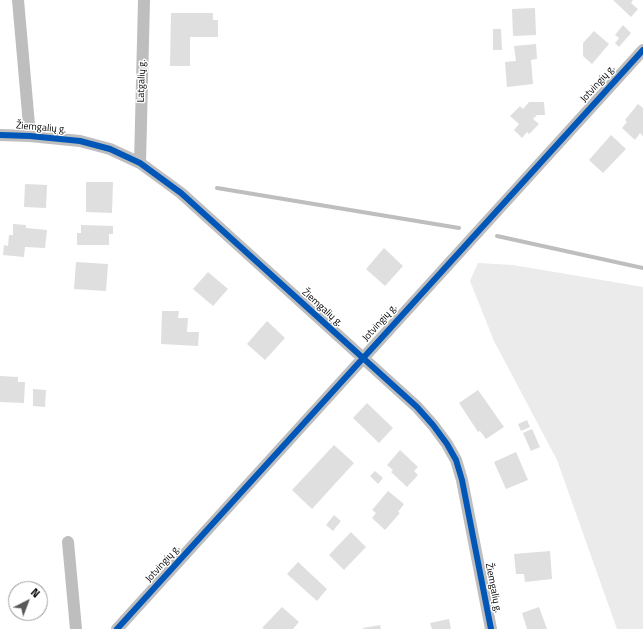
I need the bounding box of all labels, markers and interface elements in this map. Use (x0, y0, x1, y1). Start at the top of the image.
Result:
street label: Latgalių g. (135, 59, 149, 103)
street label: Jotvingių g. (578, 63, 618, 105)
street label: Žiemgalių g. (15, 120, 67, 136)
street label: Žiemgalių g. (299, 287, 345, 329)
street label: Jotvingių g. (360, 302, 400, 344)
street label: Jotvingių g. (143, 543, 183, 585)
street label: Žiemgalių g. (482, 562, 504, 614)
north arrow (8, 581, 48, 621)
text: N (27, 584, 44, 601)

